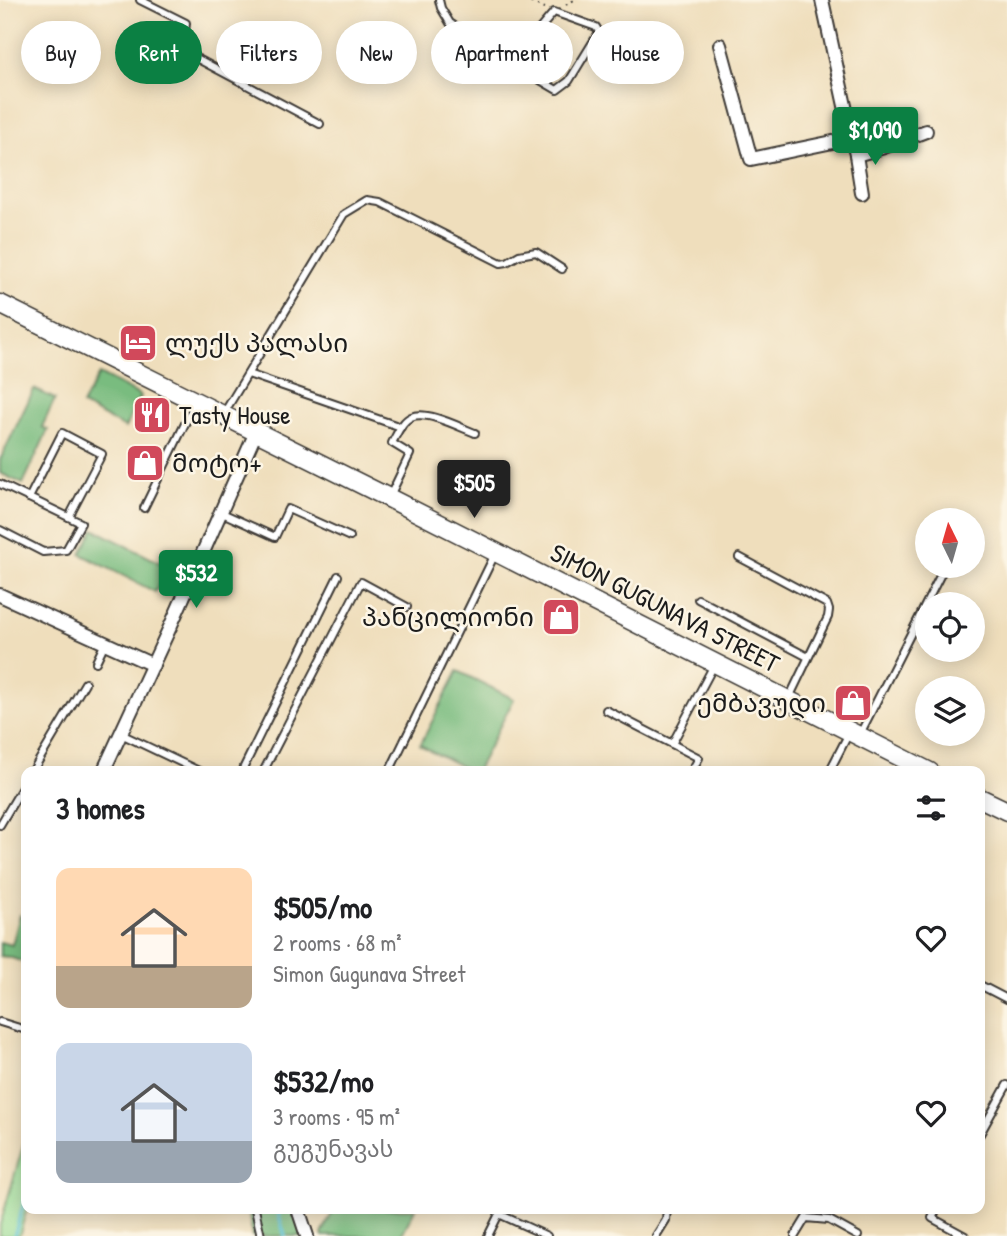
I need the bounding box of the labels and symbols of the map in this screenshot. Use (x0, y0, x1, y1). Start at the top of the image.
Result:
pin: $1,090 (818, 108, 932, 167)
hotel icon: ლუქს პალასი (117, 322, 159, 364)
place label: ლუქს პალასი (165, 325, 348, 360)
restaurant icon: Tasty House (131, 394, 173, 436)
place label: Tasty House (179, 397, 291, 432)
shop icon: მოტო+ (124, 442, 166, 484)
place label: მოტო+ (172, 445, 262, 480)
pin: $505 (433, 461, 515, 520)
north arrow (915, 508, 985, 578)
street label: SIMON GUGUNAVA STREET (545, 535, 786, 681)
pin: $532 (155, 550, 237, 610)
shop icon: პანცილიონი (540, 596, 582, 638)
place label: პანცილიონი (362, 599, 534, 634)
shop icon: ემბავუდი (832, 682, 874, 724)
place label: ემბავუდი (697, 685, 826, 720)

